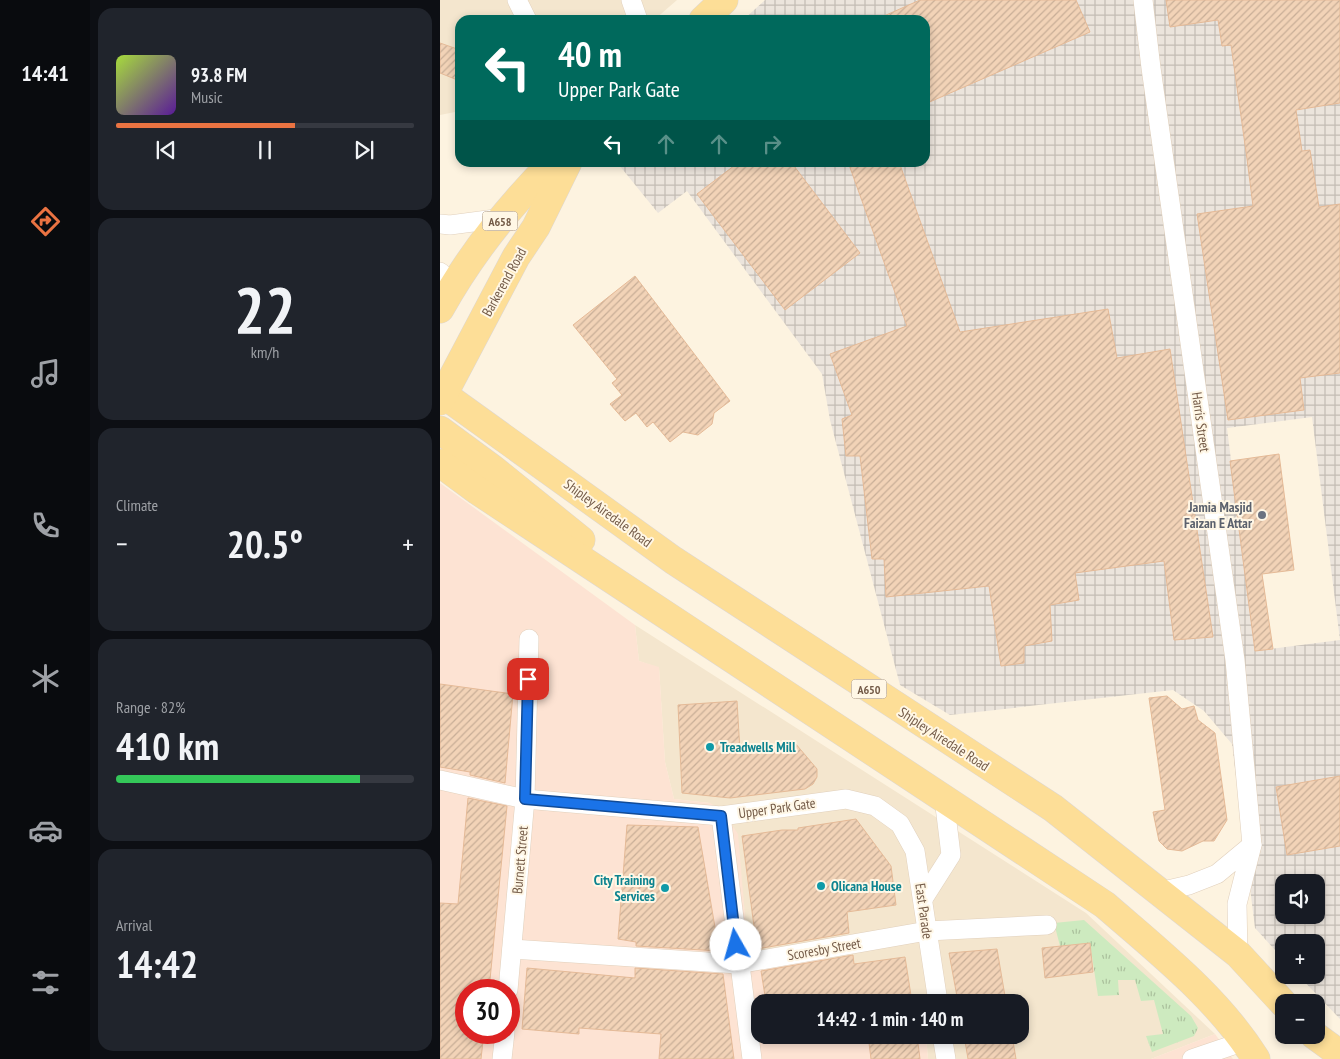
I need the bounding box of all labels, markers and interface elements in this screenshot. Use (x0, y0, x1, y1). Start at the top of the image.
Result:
text: 40 m (558, 31, 622, 77)
icon: left (475, 35, 540, 100)
text: 14:41 (21, 59, 69, 87)
text: 93.8 FM (191, 63, 247, 87)
text: Upper Park Gate (558, 75, 680, 103)
text: Music (191, 87, 223, 107)
icon: left (599, 130, 627, 158)
icon: ahead (652, 130, 680, 158)
icon: ahead (705, 130, 733, 158)
icon: right (758, 130, 786, 158)
icon: previous (152, 136, 180, 164)
icon: pause (251, 136, 279, 164)
icon: next (350, 136, 378, 164)
icon: directions (28, 204, 63, 239)
road number: A658 (482, 212, 518, 230)
street label: Barkerend Road (478, 244, 530, 320)
text: 22 (234, 267, 296, 351)
text: km/h (251, 342, 279, 362)
icon: music (28, 356, 63, 391)
street label: Harris Street (1188, 391, 1214, 453)
street label: Shipley Airedale Road (560, 475, 656, 551)
text: Climate (116, 495, 158, 515)
place label: Jamia Masjid Faizan E Attar (1184, 498, 1253, 532)
icon: phone (28, 508, 63, 543)
marker: Jamia Masjid Faizan E Attar (1256, 509, 1268, 521)
text: 20.5° (227, 519, 303, 568)
text: − (116, 525, 128, 562)
text: + (402, 525, 414, 562)
pin (507, 658, 549, 700)
icon: climate (28, 661, 63, 696)
icon: arrive (514, 665, 542, 693)
road number: A650 (852, 680, 886, 699)
text: Range · 82% (116, 697, 185, 717)
street label: Shipley Airedale Road (895, 703, 993, 775)
text: 410 km (116, 721, 219, 770)
place label: Treadwells Mill (720, 738, 796, 756)
marker: Treadwells Mill (704, 741, 716, 753)
street label: Upper Park Gate (737, 794, 817, 822)
icon: car (28, 813, 63, 848)
street label: Burnett Street (508, 825, 532, 895)
place label: City Training Services (594, 871, 655, 905)
map controls (1275, 874, 1325, 1044)
button: sound (1275, 874, 1325, 924)
place label: Olicana House (831, 877, 902, 895)
marker: Olicana House (815, 880, 827, 892)
marker: City Training Services (659, 882, 671, 894)
street label: East Parade (911, 882, 937, 940)
text: Arrival (116, 915, 152, 935)
position arrow (709, 918, 761, 970)
street label: Scoresby Street (786, 934, 862, 964)
button: + (1275, 934, 1325, 984)
text: 14:42 (116, 939, 198, 988)
icon: filters (28, 965, 63, 1000)
speed limit sign: 30 (455, 979, 520, 1044)
button: − (1275, 994, 1325, 1044)
text: 14:42 · 1 min · 140 m (817, 1007, 963, 1031)

